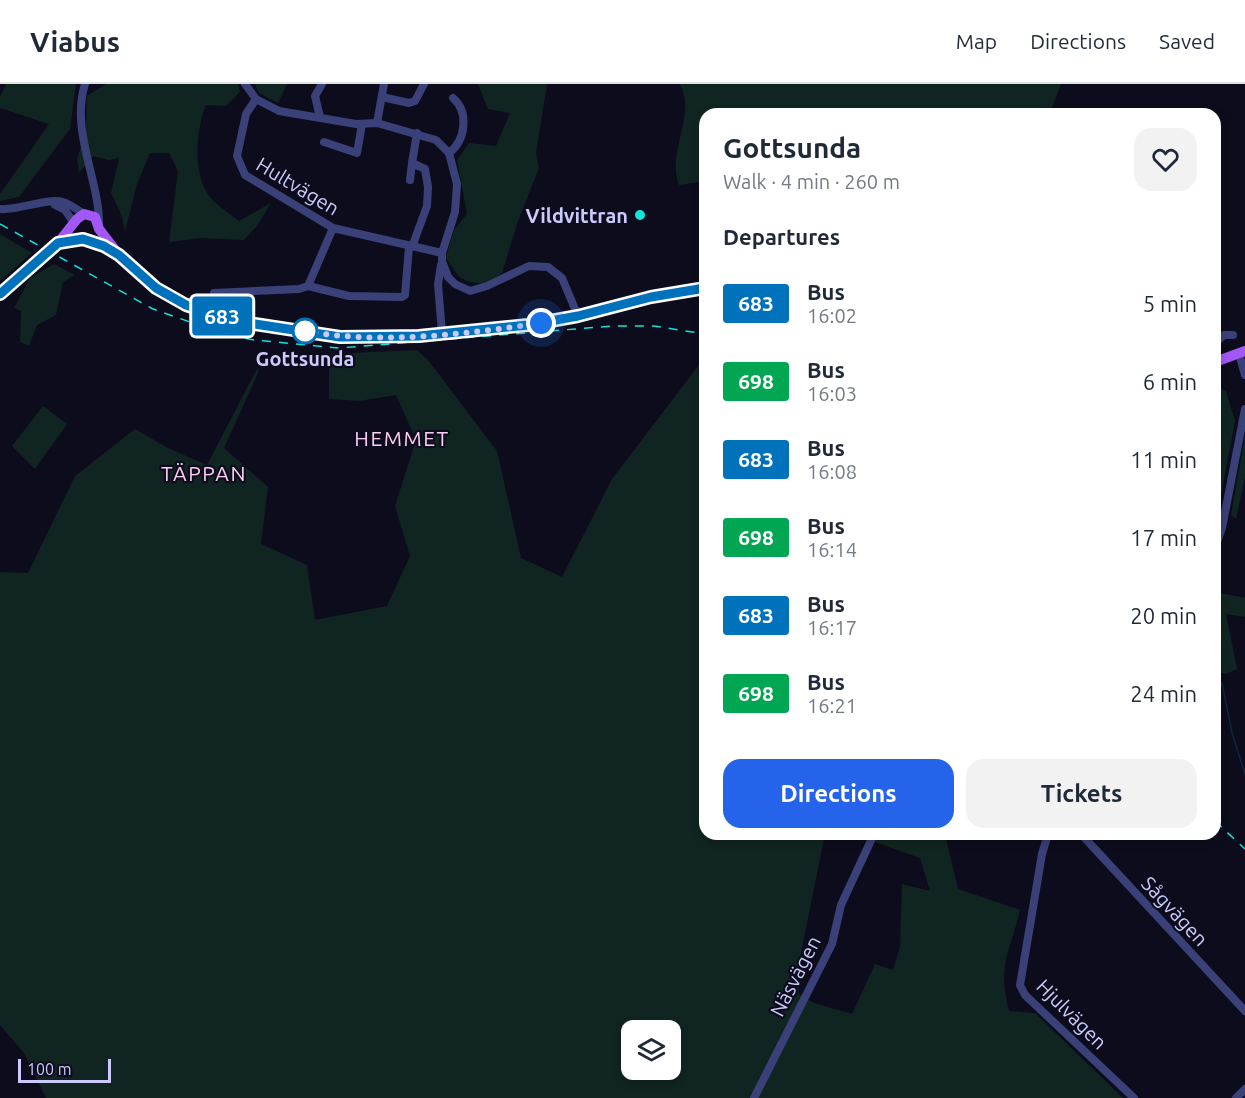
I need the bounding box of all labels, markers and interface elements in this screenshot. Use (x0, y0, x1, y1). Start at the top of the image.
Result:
text: Viabus (30, 26, 120, 57)
text: Map (956, 29, 997, 53)
text: Directions (1030, 29, 1126, 53)
text: Saved (1159, 29, 1215, 53)
button: heart (1134, 128, 1197, 191)
text: Gottsunda (723, 132, 861, 163)
street label: Hultvägen (252, 152, 344, 220)
text: Walk · 4 min · 260 m (723, 170, 900, 193)
place label: Vildvittran (526, 204, 628, 227)
marker: Vildvittran (633, 208, 647, 222)
text: Departures (723, 224, 840, 249)
text: Bus (807, 279, 845, 304)
text: 683 (738, 291, 774, 315)
text: 5 min (1143, 291, 1197, 316)
line badge: 683 (188, 296, 256, 336)
text: 683 (204, 304, 240, 328)
text: 16:02 (807, 304, 857, 327)
your location (526, 308, 556, 338)
marker: Gottsunda (292, 318, 318, 344)
place label: Gottsunda (256, 347, 354, 370)
text: Bus (807, 357, 845, 382)
text: 698 (738, 369, 774, 393)
text: 6 min (1143, 369, 1197, 394)
text: 16:03 (807, 382, 857, 405)
district label: HEMMET (354, 426, 450, 450)
text: Bus (807, 435, 845, 460)
text: 683 (738, 447, 774, 471)
text: 11 min (1130, 447, 1197, 472)
text: 16:08 (807, 460, 857, 483)
district label: TÄPPAN (161, 461, 247, 485)
text: Bus (807, 513, 845, 538)
text: 698 (738, 525, 774, 549)
text: 17 min (1130, 525, 1197, 550)
text: 16:14 (807, 538, 857, 561)
text: Bus (807, 591, 845, 616)
text: 683 (738, 603, 774, 627)
text: 20 min (1130, 603, 1197, 628)
text: 16:17 (807, 616, 857, 639)
text: Bus (807, 669, 845, 694)
text: 698 (738, 681, 774, 705)
text: 24 min (1130, 681, 1197, 706)
text: 16:21 (807, 694, 857, 717)
button: Directions (723, 759, 954, 828)
button: Tickets (966, 759, 1197, 828)
street label: Sågvägen (1137, 872, 1213, 950)
street label: Näsvägen (765, 932, 825, 1020)
street label: Hjulvägen (1032, 974, 1112, 1054)
map controls (621, 1020, 681, 1080)
button: layers (621, 1020, 681, 1080)
scale bar (18, 1056, 111, 1084)
text: 100 m (27, 1060, 72, 1078)

